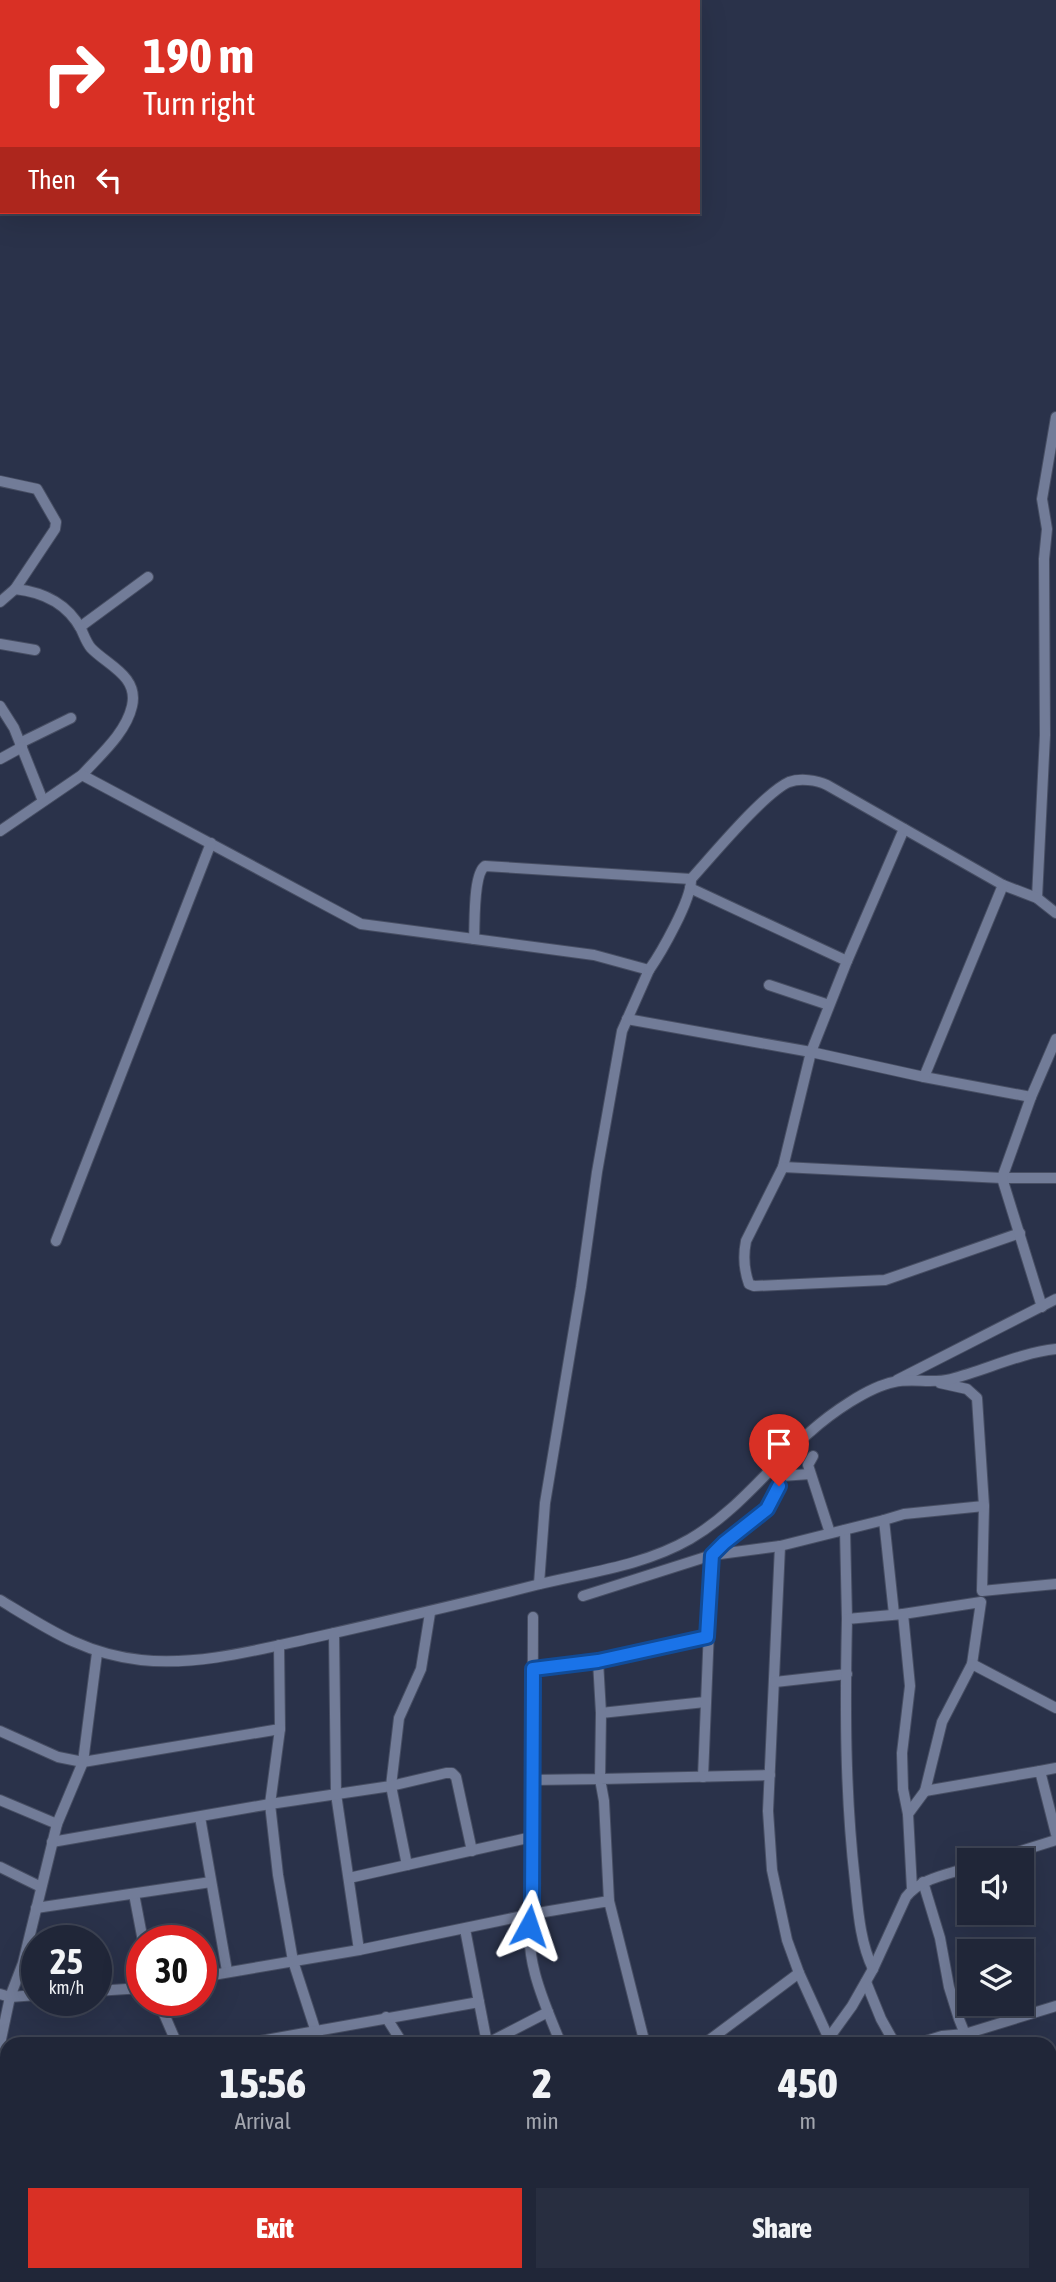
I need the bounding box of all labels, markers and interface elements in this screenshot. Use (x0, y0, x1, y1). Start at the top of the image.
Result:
text: 190 m (143, 27, 254, 83)
icon: right (28, 28, 119, 119)
text: Turn right (143, 85, 256, 122)
icon: left (90, 161, 128, 199)
text: Then (28, 165, 76, 195)
pin (749, 1414, 809, 1486)
icon: arrive (760, 1425, 798, 1463)
map controls (957, 1848, 1034, 2016)
button: sound (957, 1848, 1034, 1925)
position arrow (492, 1889, 566, 1963)
speed limit sign: 30 (126, 1925, 217, 2016)
button: layers (957, 1939, 1034, 2016)
text: 25 (50, 1941, 83, 1981)
text: km/h (49, 1977, 84, 1998)
text: 15:56 (220, 2059, 306, 2107)
text: 2 (532, 2059, 552, 2107)
text: 450 (778, 2059, 837, 2107)
text: Arrival (235, 2108, 291, 2134)
text: min (526, 2108, 559, 2134)
text: m (800, 2108, 816, 2134)
button: Exit (28, 2188, 522, 2268)
button: Share (536, 2188, 1029, 2268)

